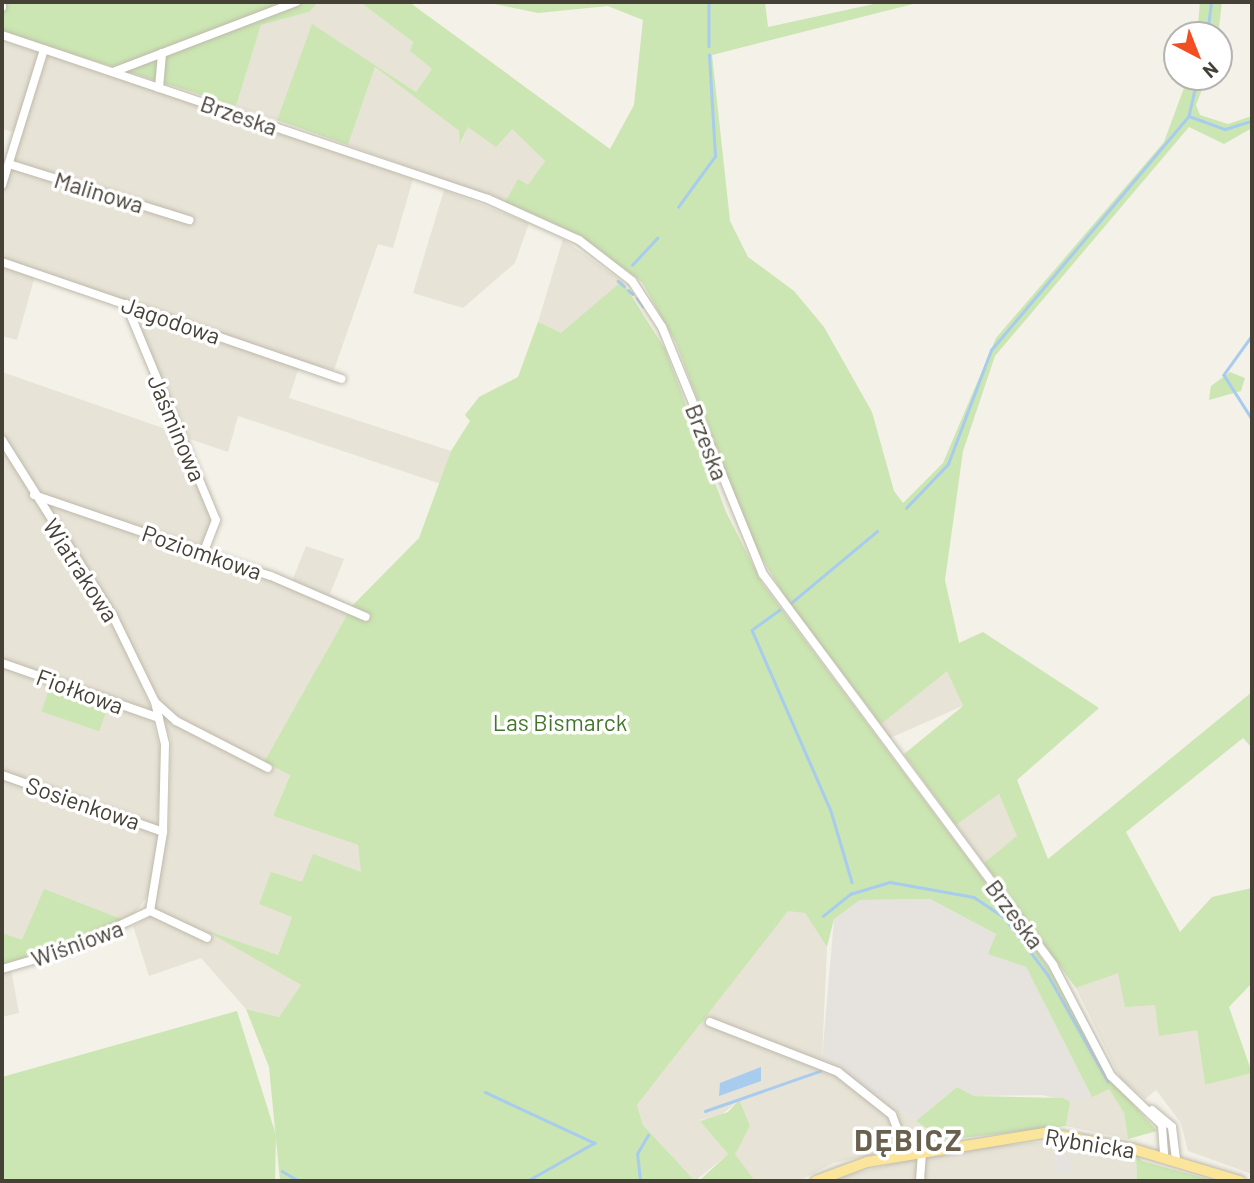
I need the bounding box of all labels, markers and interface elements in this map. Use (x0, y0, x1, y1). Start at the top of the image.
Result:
north arrow (1163, 21, 1233, 91)
text: N (1199, 58, 1223, 83)
street label: Brzeska (197, 89, 281, 141)
street label: Malinowa (51, 165, 147, 219)
street label: Jagodowa (118, 290, 224, 350)
street label: Jaśminowa (142, 370, 212, 486)
street label: Brzeska (680, 400, 734, 484)
street label: Wiatrakowa (37, 513, 125, 627)
street label: Poziomkowa (139, 519, 265, 585)
street label: Fiołkowa (33, 663, 127, 719)
park label: Las Bismarck (493, 708, 627, 736)
street label: Sosienkowa (22, 771, 144, 835)
street label: Brzeska (980, 874, 1050, 954)
street label: Wiśniowa (27, 914, 127, 972)
district label: DĘBICZ (855, 1121, 963, 1157)
street label: Rybnicka (1043, 1122, 1137, 1164)

